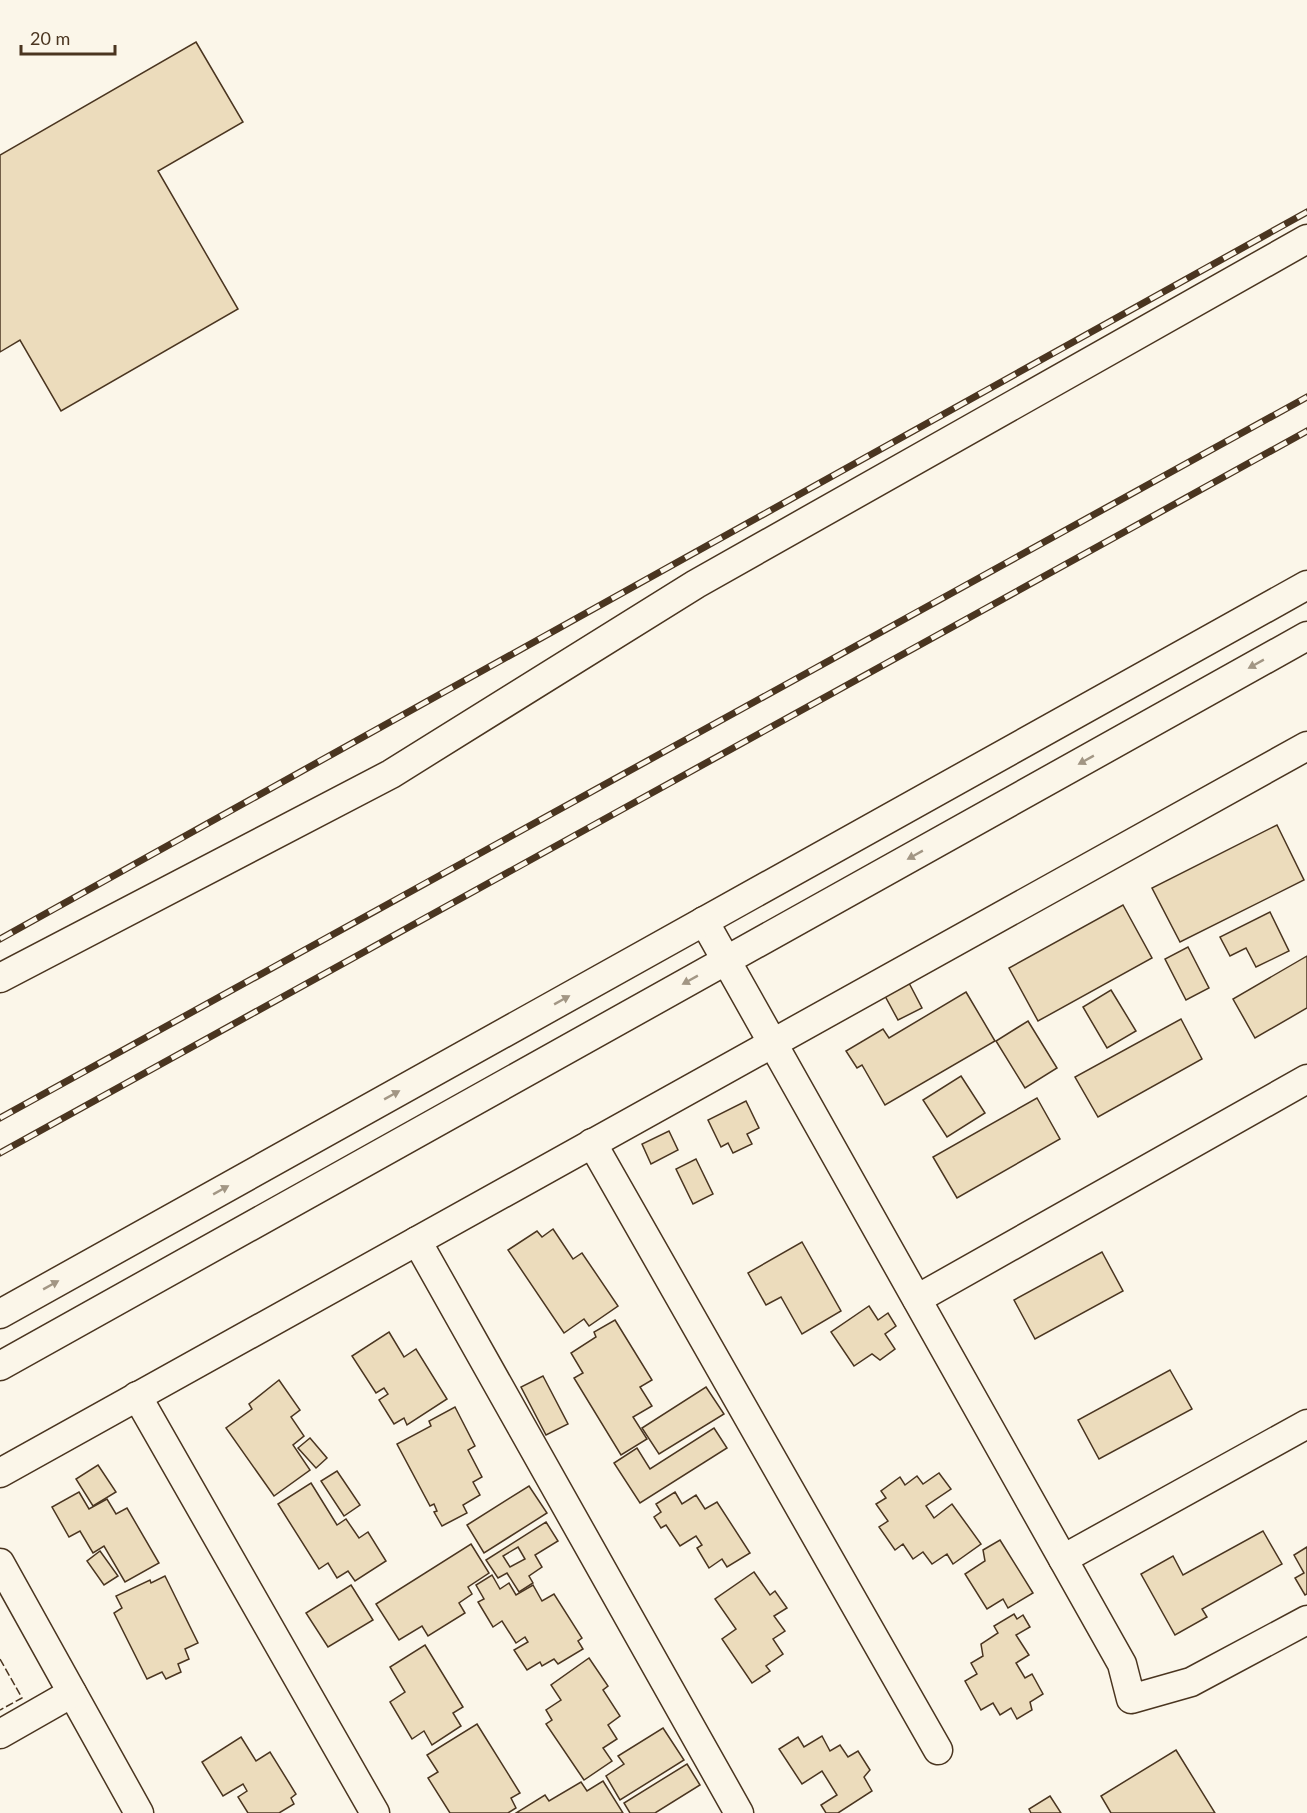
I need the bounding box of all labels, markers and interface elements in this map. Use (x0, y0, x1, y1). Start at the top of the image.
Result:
scale bar (21, 18, 116, 56)
text: 20 m (30, 27, 70, 49)
one-way arrow (1248, 659, 1264, 670)
one-way arrow (1077, 754, 1094, 764)
one-way arrow (907, 849, 924, 859)
one-way arrow (681, 975, 698, 985)
one-way arrow (554, 995, 571, 1005)
one-way arrow (384, 1090, 401, 1100)
one-way arrow (213, 1185, 230, 1195)
one-way arrow (43, 1280, 60, 1290)

